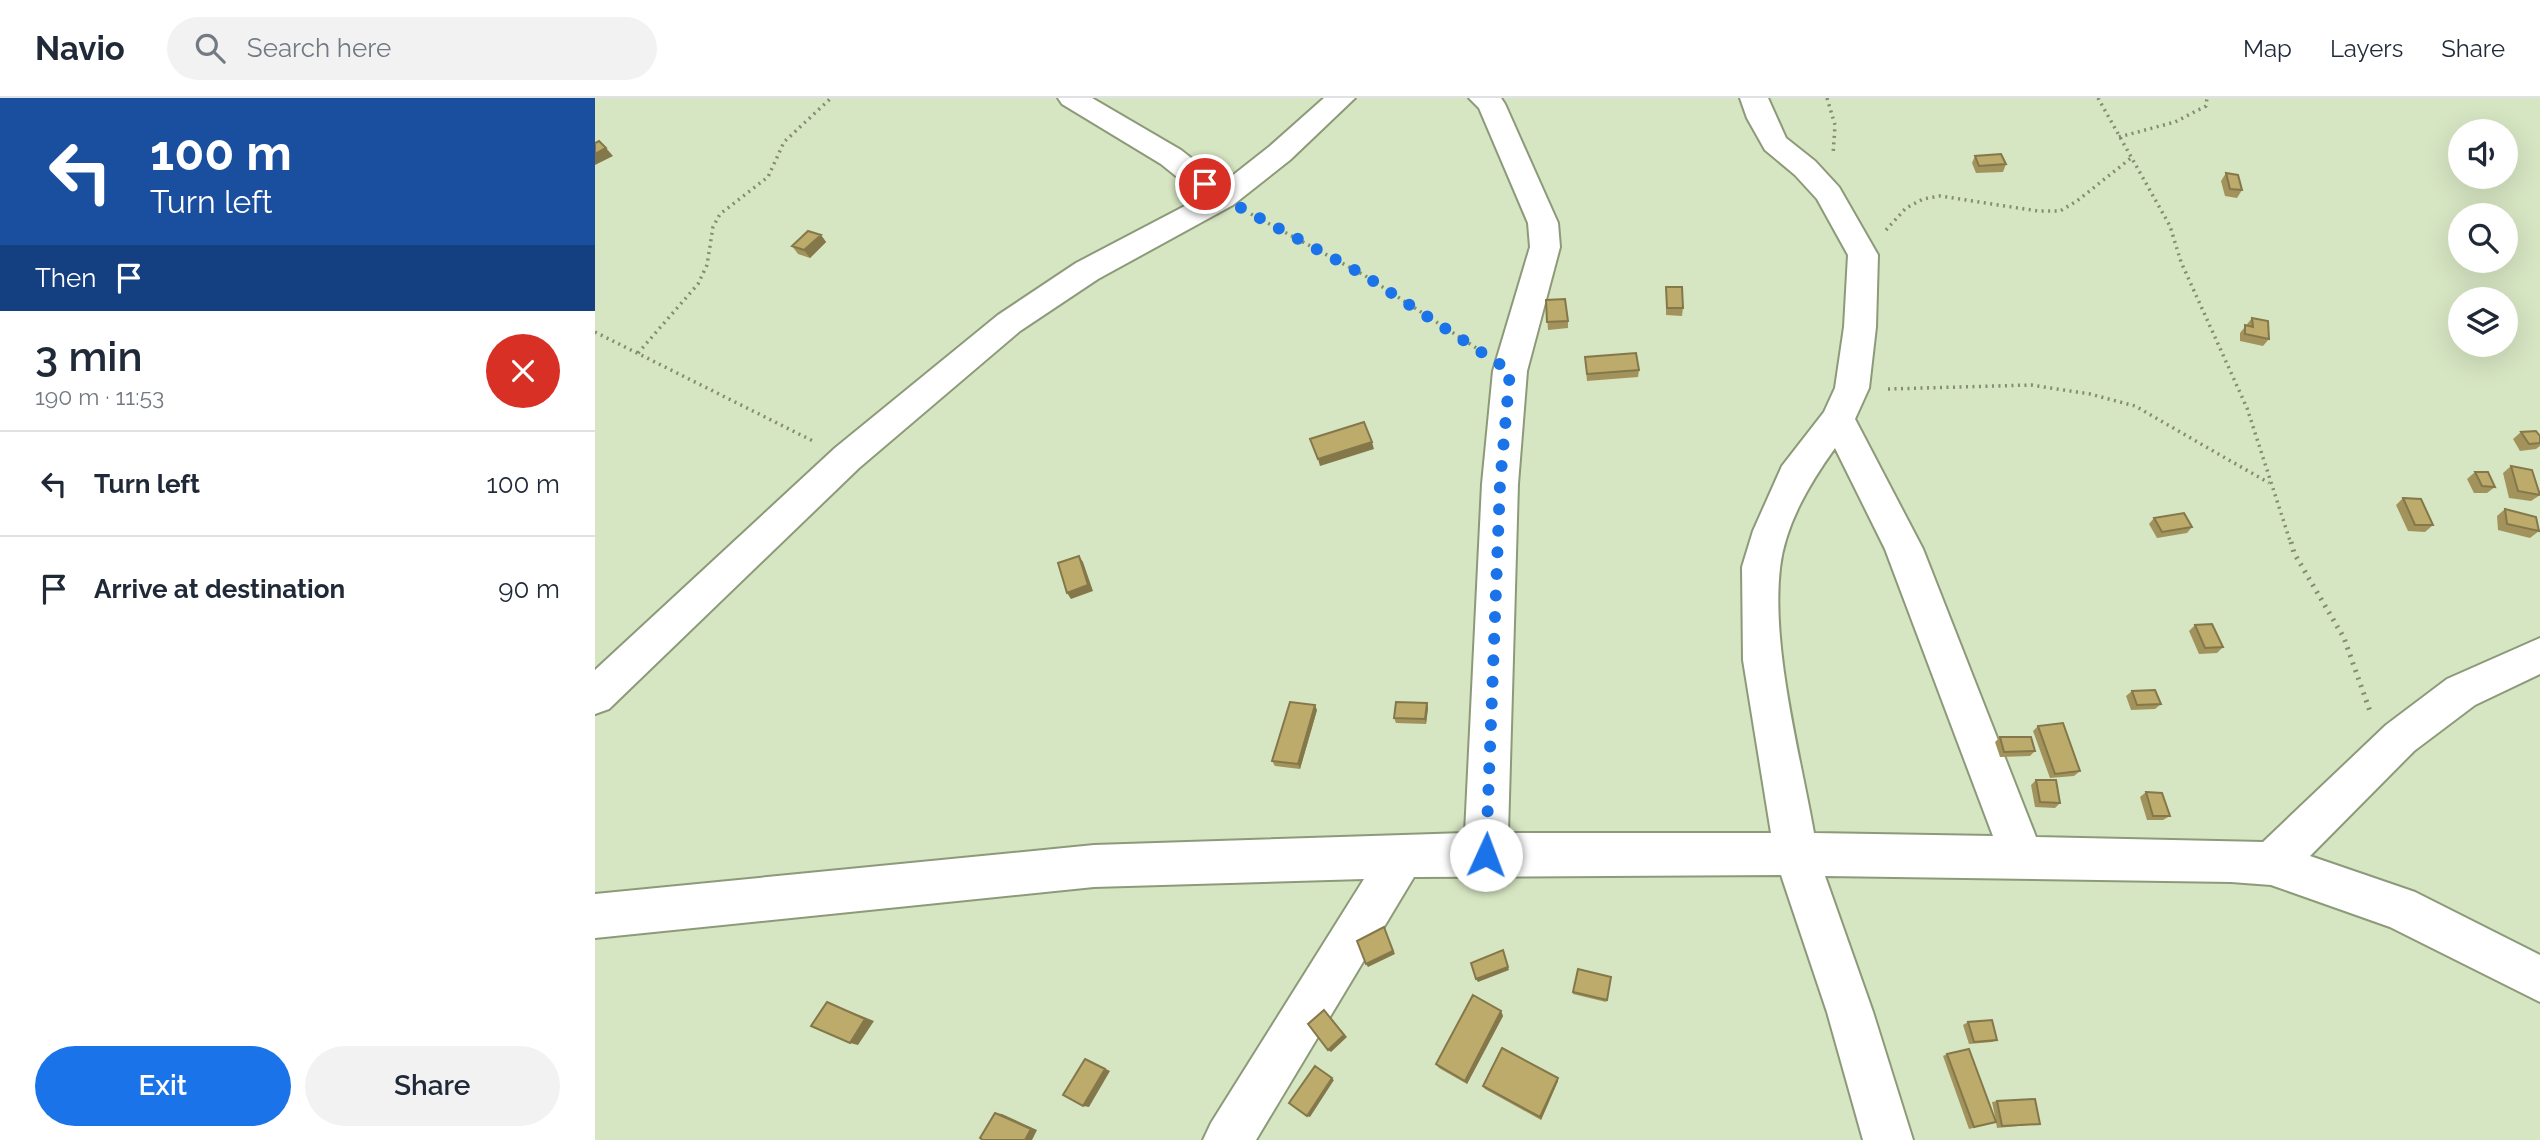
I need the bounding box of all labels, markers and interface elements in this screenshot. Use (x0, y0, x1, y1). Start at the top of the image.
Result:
search box (167, 17, 657, 80)
text: Navio (35, 29, 125, 68)
icon: search (191, 29, 229, 67)
text: Search here (247, 33, 391, 63)
text: Map (2243, 34, 2292, 63)
text: Layers (2330, 34, 2403, 63)
text: Share (2441, 34, 2505, 63)
map controls (2448, 119, 2518, 357)
button: sound (2448, 119, 2518, 189)
text: 100 m (150, 124, 292, 181)
icon: left (35, 126, 126, 217)
pin (1175, 154, 1235, 214)
icon: arrive (1186, 165, 1224, 203)
text: Turn left (150, 183, 272, 220)
button: search (2448, 203, 2518, 273)
icon: arrive (110, 259, 148, 297)
text: Then (35, 263, 96, 293)
button: layers (2448, 287, 2518, 357)
text: 3 min (35, 332, 143, 381)
button: close (486, 334, 560, 408)
text: 190 m · 11:53 (35, 383, 164, 410)
icon: left (35, 465, 73, 503)
text: Turn left (94, 469, 200, 499)
text: 100 m (487, 469, 560, 499)
icon: arrive (35, 570, 73, 608)
text: Arrive at destination (94, 574, 345, 604)
text: 90 m (498, 574, 560, 604)
position arrow (1449, 818, 1523, 892)
button: Exit (35, 1046, 291, 1126)
button: Share (305, 1046, 560, 1126)

